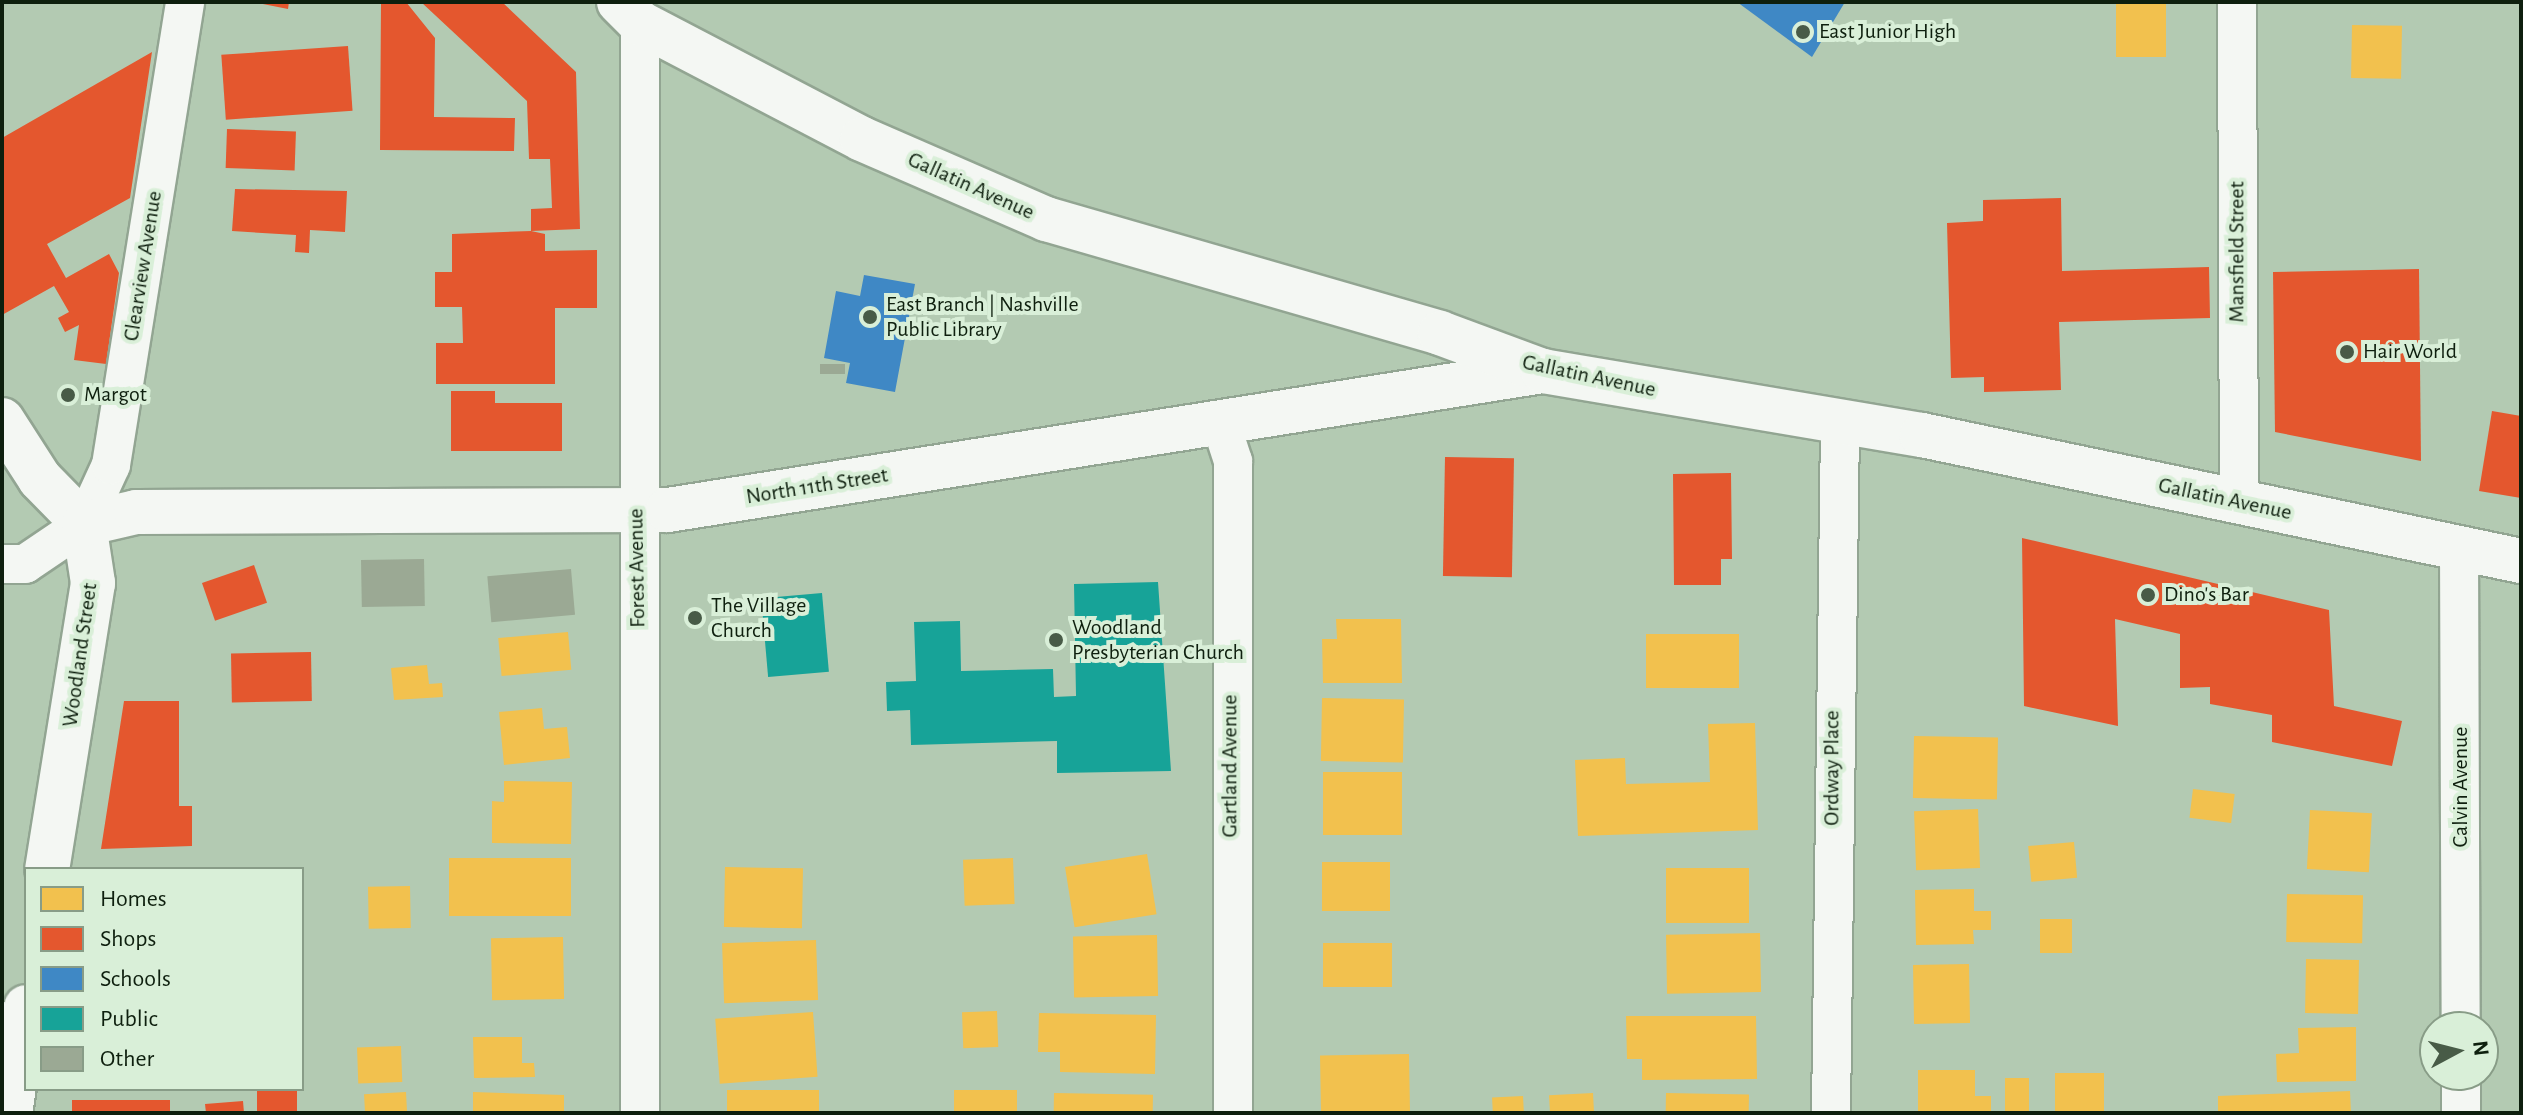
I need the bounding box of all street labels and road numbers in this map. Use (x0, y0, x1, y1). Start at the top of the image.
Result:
street label: Gallatin Avenue (904, 146, 1038, 226)
street label: Mansfield Street (2224, 181, 2250, 323)
street label: Clearview Avenue (118, 189, 168, 343)
street label: Gallatin Avenue (1520, 349, 1658, 403)
street label: North 11th Street (744, 462, 890, 510)
street label: Gallatin Avenue (2156, 472, 2294, 526)
street label: Forest Avenue (623, 508, 651, 628)
street label: Woodland Street (57, 581, 103, 729)
street label: Gartland Avenue (1217, 695, 1243, 837)
street label: Ordway Place (1819, 710, 1845, 826)
street label: Calvin Avenue (2448, 727, 2474, 847)

